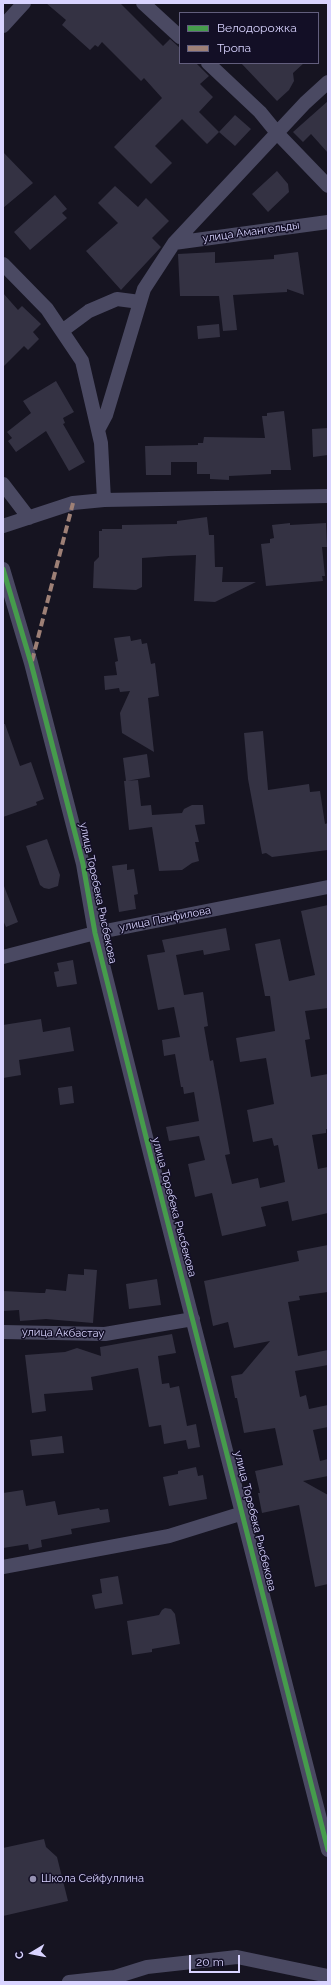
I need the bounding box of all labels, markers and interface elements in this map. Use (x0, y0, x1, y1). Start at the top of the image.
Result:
legend (179, 12, 319, 64)
text: Велодорожка (217, 21, 297, 35)
text: Тропа (217, 41, 251, 55)
street label: улица Амангельды (202, 219, 300, 245)
street label: улица Торебека Рысбекова (77, 821, 119, 965)
street label: улица Панфилова (118, 904, 212, 934)
street label: улица Торебека Рысбекова (149, 1136, 199, 1278)
street label: улица Акбастау (22, 1326, 104, 1340)
street label: улица Торебека Рысбекова (231, 1449, 279, 1593)
place label: Школа Сейфуллина (41, 1872, 144, 1886)
marker: Школа Сейфуллина (28, 1874, 38, 1884)
north arrow (12, 1933, 52, 1973)
scale bar (191, 1947, 242, 1973)
text: С (13, 1950, 27, 1960)
text: 20 m (196, 1955, 224, 1969)

